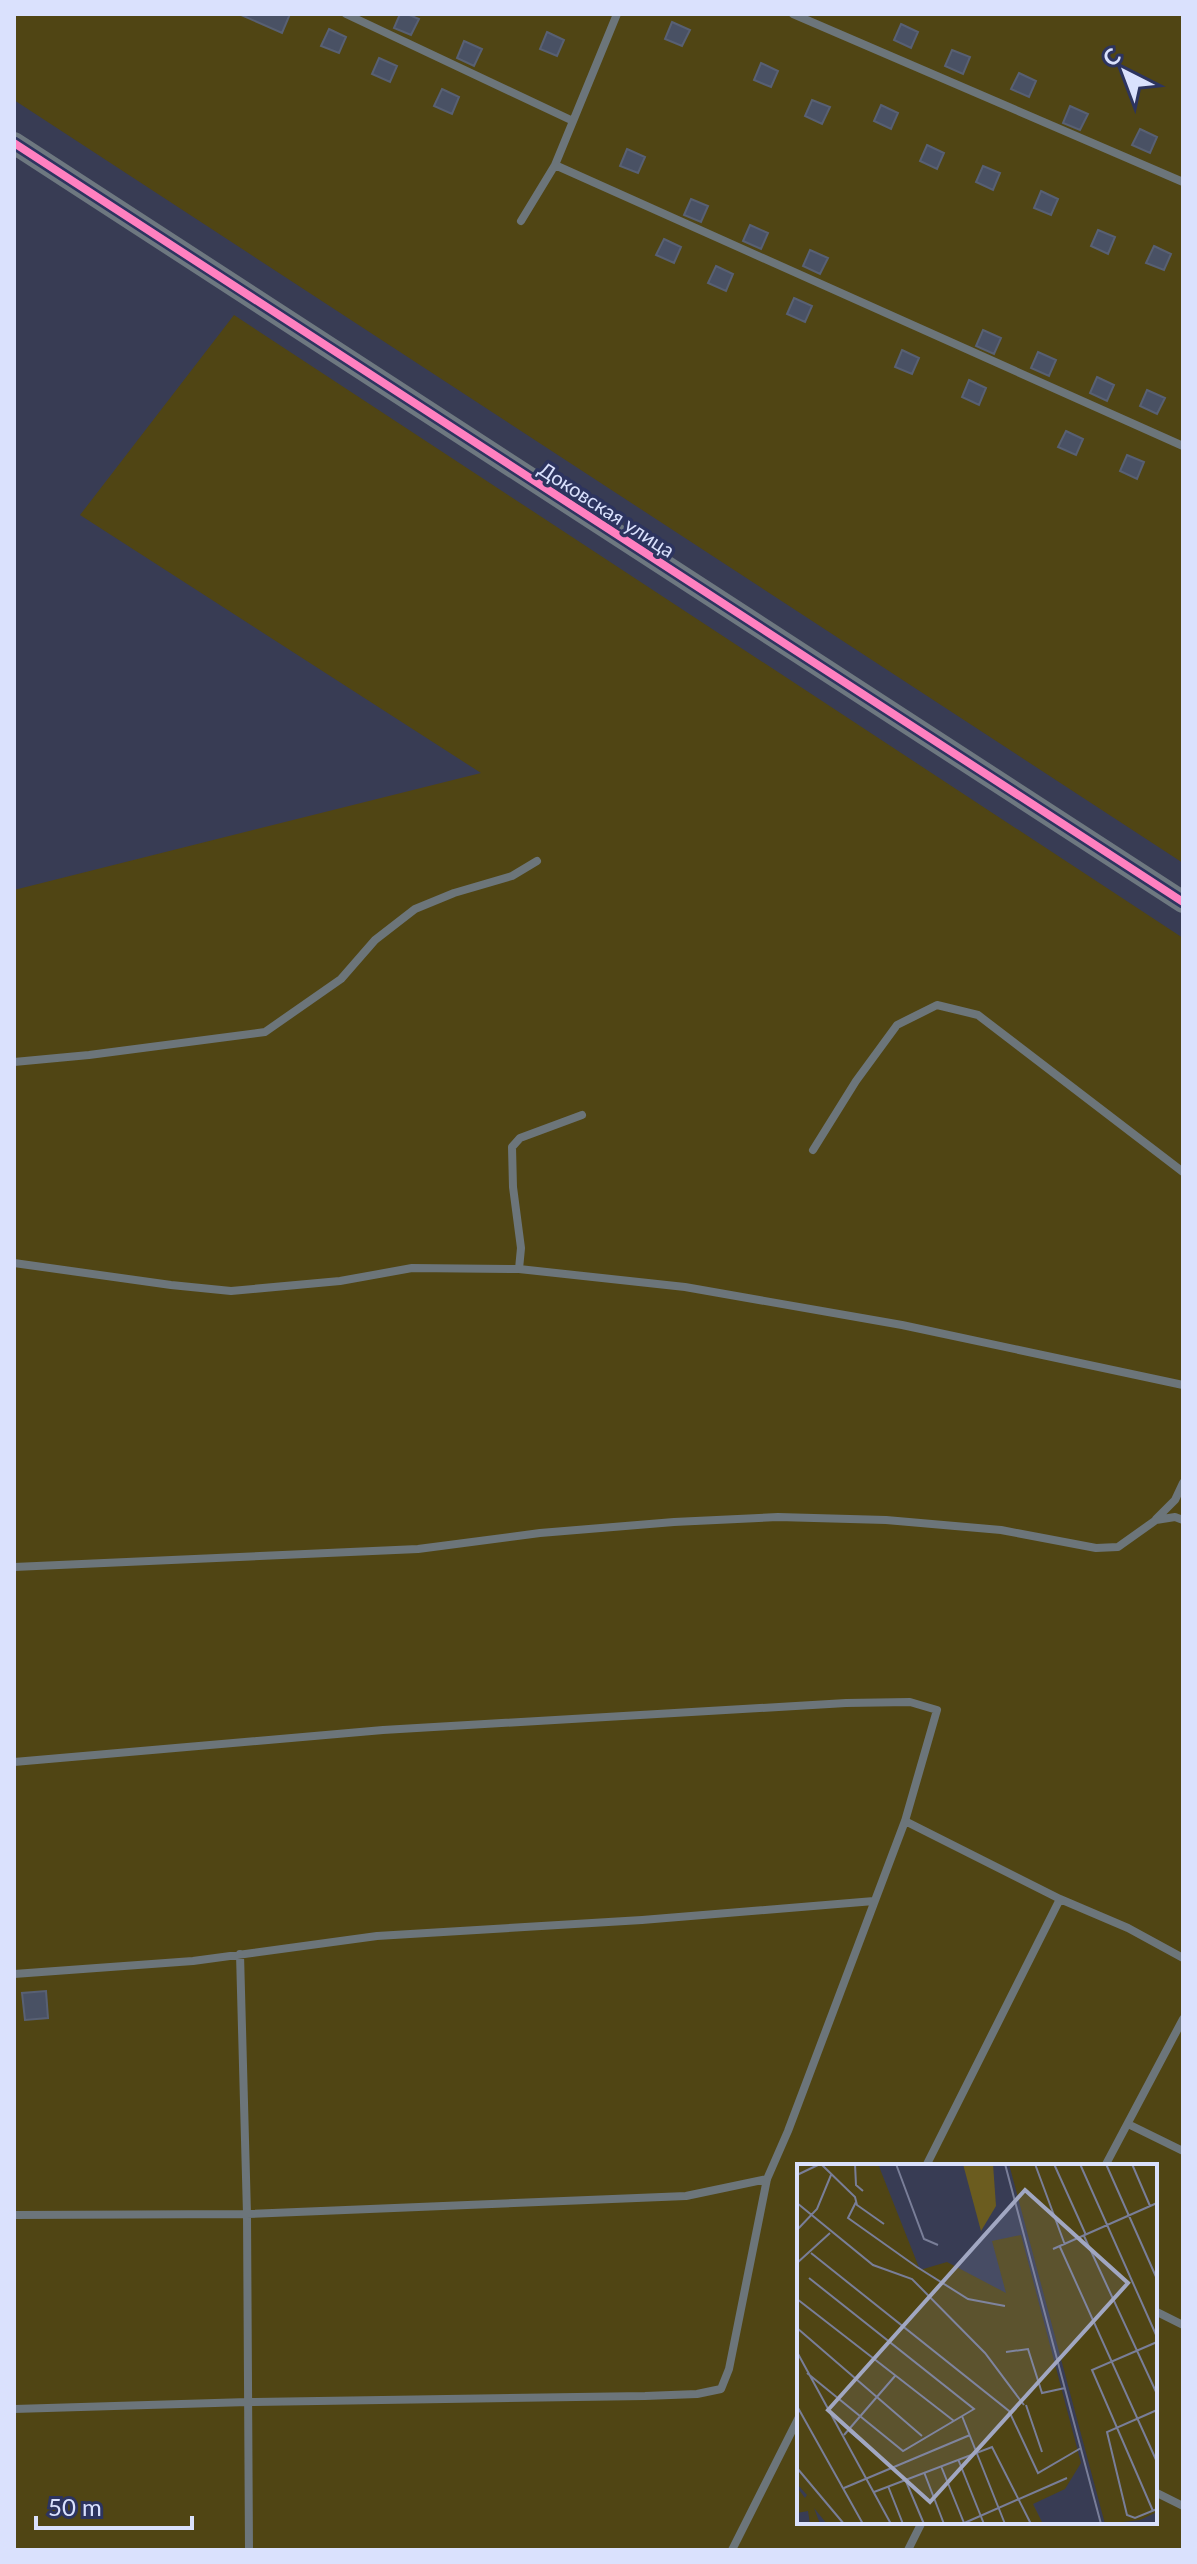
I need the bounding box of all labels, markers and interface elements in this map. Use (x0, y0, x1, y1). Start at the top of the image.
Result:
north arrow (1085, 32, 1165, 112)
text: С (1097, 42, 1126, 72)
street label: Доковская улица (535, 456, 679, 562)
inset map (797, 2164, 1157, 2524)
scale bar (36, 2480, 192, 2530)
text: 50 m (48, 2492, 102, 2521)

